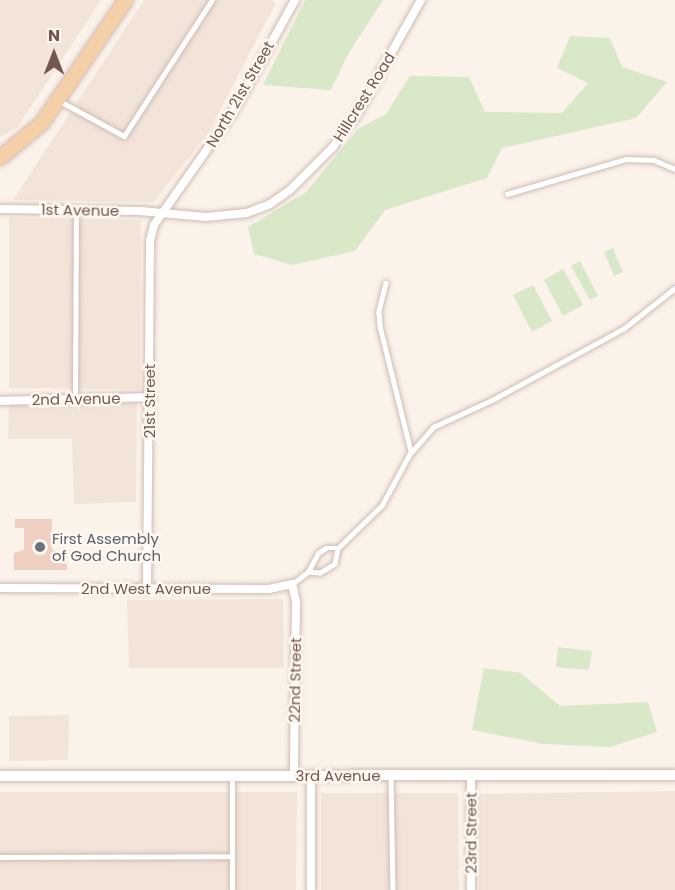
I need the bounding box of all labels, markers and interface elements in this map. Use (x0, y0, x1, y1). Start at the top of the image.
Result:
north arrow (24, 24, 84, 84)
text: N (48, 24, 60, 47)
street label: North 21st Street (202, 38, 278, 150)
street label: Hillcrest Road (329, 49, 399, 145)
street label: 1st Avenue (41, 200, 119, 220)
street label: 21st Street (141, 364, 159, 438)
street label: 2nd Avenue (32, 389, 120, 409)
place label: First Assembly of God Church (52, 529, 161, 564)
marker: First Assembly of God Church (33, 540, 47, 554)
street label: 2nd West Avenue (81, 580, 211, 598)
street label: 22nd Street (285, 637, 305, 723)
street label: 3rd Avenue (296, 767, 380, 785)
street label: 23rd Street (462, 792, 480, 874)

